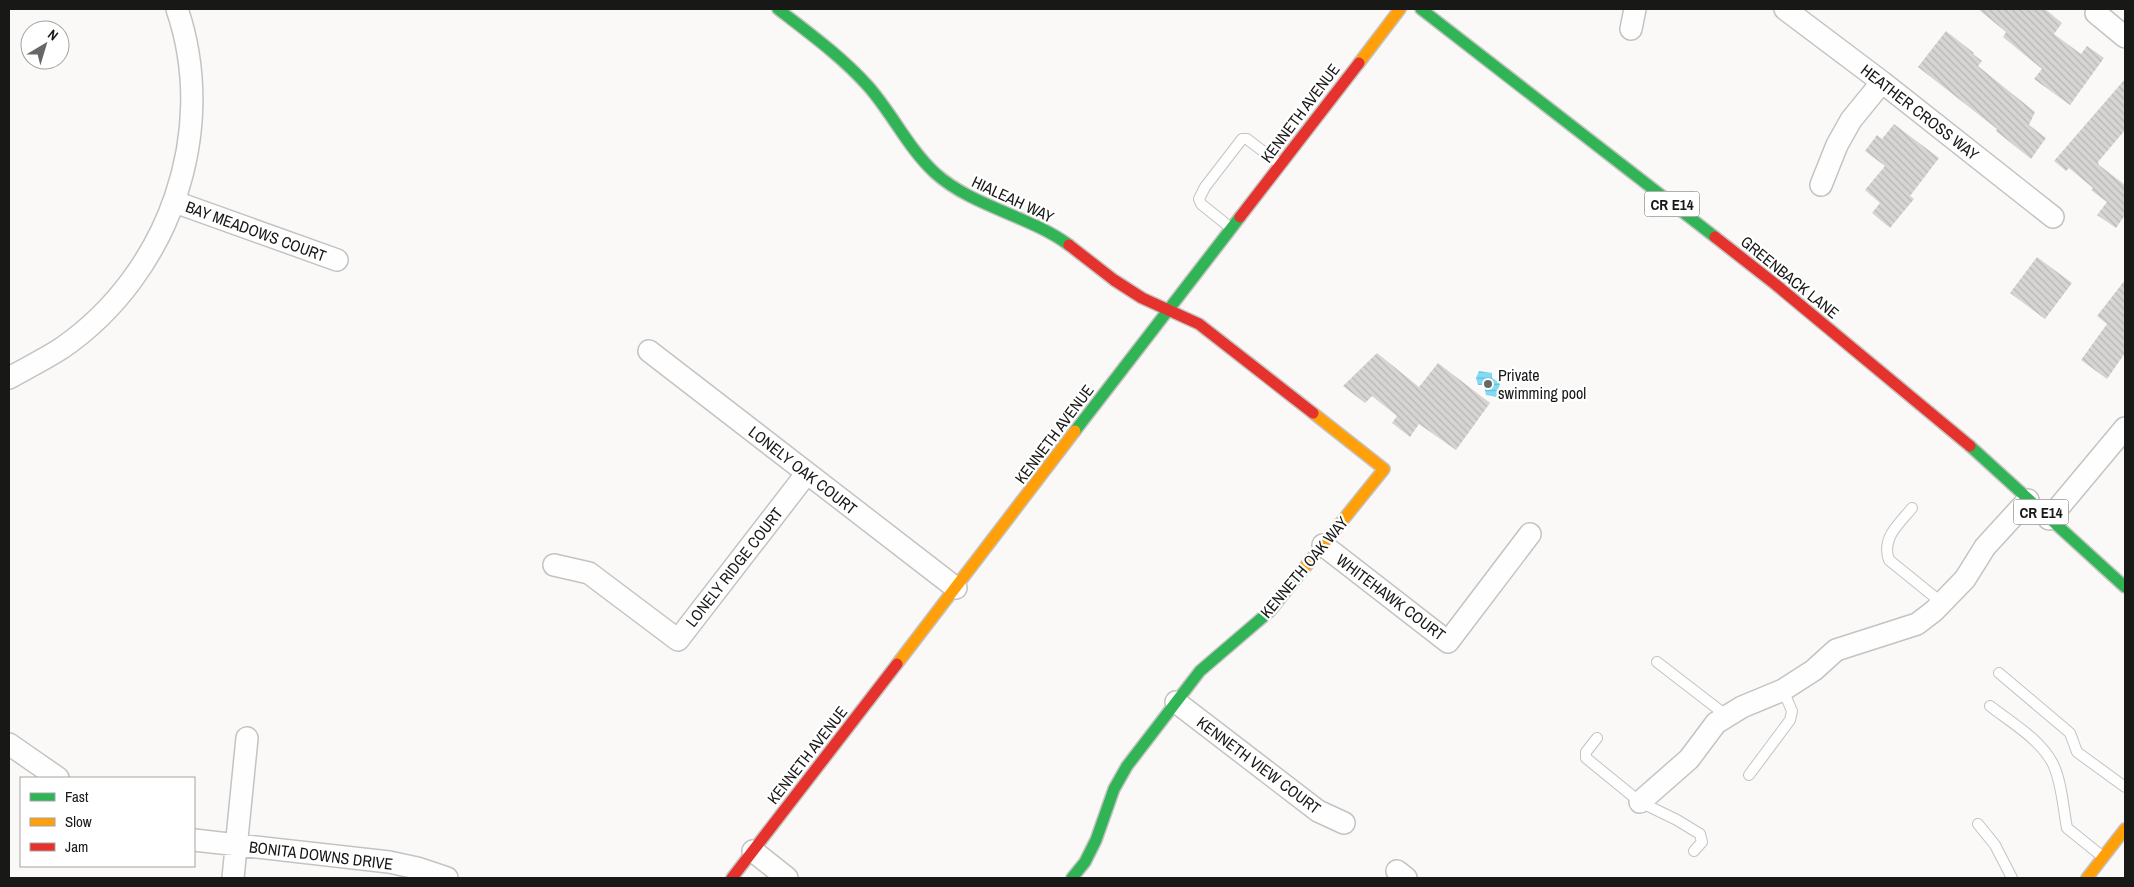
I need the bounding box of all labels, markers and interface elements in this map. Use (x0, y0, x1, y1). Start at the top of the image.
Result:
north arrow (20, 20, 70, 70)
text: N (44, 25, 62, 44)
street label: KENNETH AVENUE (1256, 59, 1344, 167)
street label: HEATHER CROSS WAY (1856, 59, 1984, 165)
street label: HIALEAH WAY (968, 170, 1058, 228)
road number: CR E14 (1644, 192, 1700, 216)
street label: BAY MEADOWS COURT (183, 195, 329, 267)
street label: GREENBACK LANE (1736, 231, 1844, 323)
place label: Private swimming pool (1498, 364, 1586, 404)
marker: Private swimming pool (1482, 378, 1494, 390)
street label: KENNETH AVENUE (1010, 380, 1098, 488)
street label: LONELY OAK COURT (744, 421, 862, 519)
road number: CR E14 (2014, 500, 2068, 524)
street label: LONELY RIDGE COURT (680, 503, 788, 631)
street label: KENNETH OAK WAY (1255, 511, 1353, 622)
street label: WHITEHAWK COURT (1332, 549, 1450, 645)
street label: KENNETH AVENUE (762, 701, 852, 809)
street label: KENNETH VIEW COURT (1193, 711, 1325, 819)
legend (20, 777, 195, 867)
text: Fast (65, 786, 89, 807)
text: Slow (65, 811, 92, 832)
street label: BONITA DOWNS DRIVE (248, 835, 394, 875)
text: Jam (65, 836, 88, 857)

